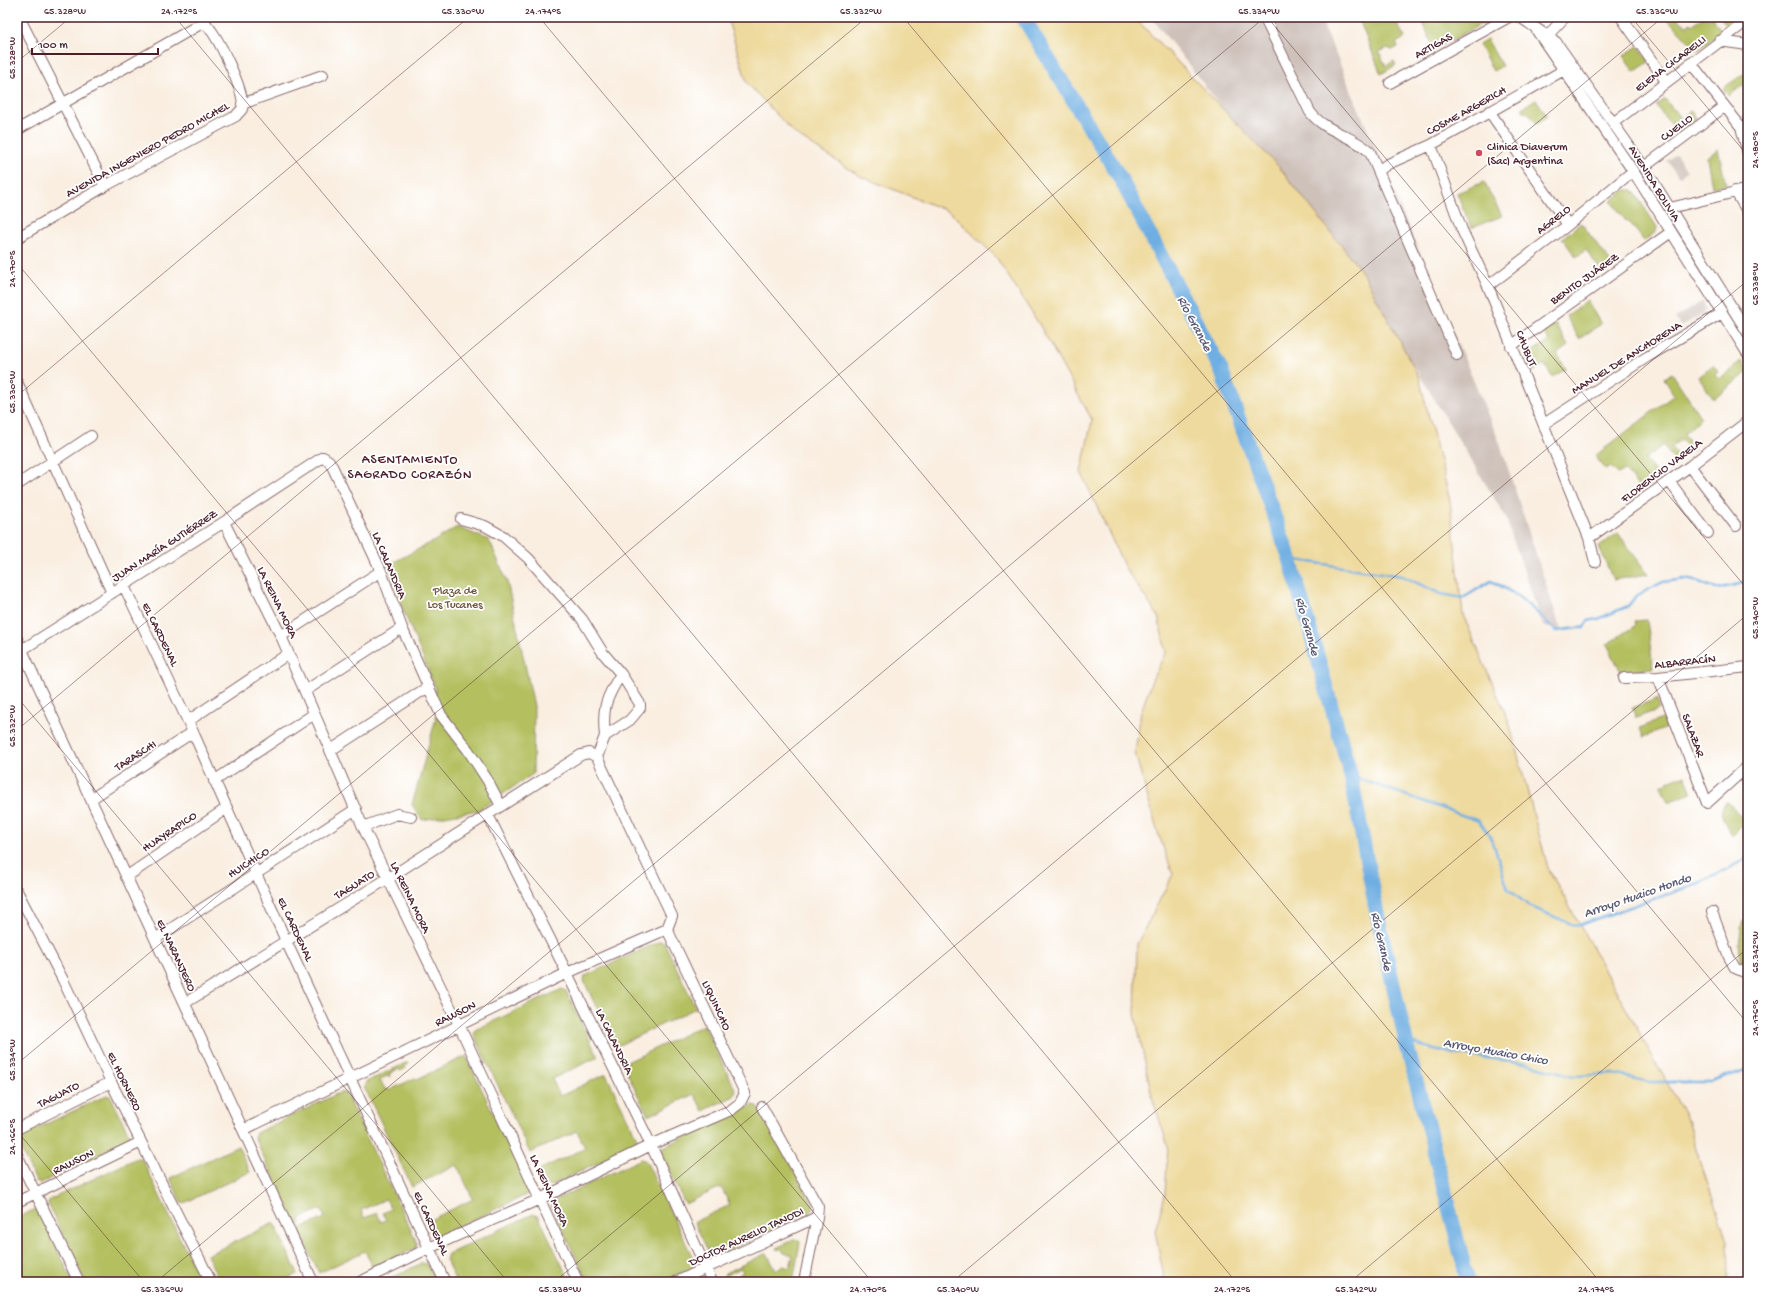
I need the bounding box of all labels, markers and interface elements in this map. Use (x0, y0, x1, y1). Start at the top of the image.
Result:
text: 65.328°W (44, 6, 87, 18)
text: 24.172°S (161, 6, 197, 18)
text: 65.330°W (442, 6, 485, 18)
text: 24.174°S (525, 6, 561, 18)
text: 65.332°W (840, 6, 882, 18)
text: 65.334°W (1238, 6, 1280, 18)
text: 65.336°W (1636, 6, 1678, 18)
scale bar (32, 30, 158, 56)
street label: ARTIGAS (1413, 30, 1456, 63)
street label: ELENA CICARELLI (1633, 33, 1710, 96)
text: 65.328°W (7, 36, 19, 79)
text: 100 m (37, 39, 68, 53)
street label: COSME ARGERICH (1425, 84, 1509, 139)
street label: AVENIDA INGENIERO PEDRO MICHEL (64, 100, 233, 202)
street label: CUELLO (1658, 112, 1696, 145)
text: 24.180°S (1750, 131, 1762, 169)
place label: Clinica Diaverum (Sac) Argentina (1487, 141, 1568, 169)
street label: AVENIDA BOLIVIA (1624, 143, 1683, 225)
marker: Clinica Diaverum (Sac) Argentina (1474, 148, 1484, 158)
street label: AGRELO (1534, 203, 1574, 238)
text: 24.170°S (7, 250, 19, 287)
street label: BENITO JUÁREZ (1547, 251, 1622, 309)
text: 65.338°W (1750, 262, 1762, 305)
water label: Río Grande (1173, 294, 1215, 355)
street label: MANUEL DE ANCHORENA (1569, 319, 1685, 398)
street label: CHUBUT (1512, 329, 1539, 370)
text: 65.330°W (7, 370, 19, 413)
street label: FLORENCIO VARELA (1618, 436, 1706, 507)
district label: ASENTAMIENTO SAGRADO CORAZÓN (348, 453, 472, 483)
street label: JUAN MARÍA GUTIÉRREZ (110, 507, 221, 586)
street label: LA CALANDRIA (368, 530, 409, 602)
street label: LA REINA MORA (253, 565, 300, 642)
park label: Plaza de Los Tucanes (427, 585, 483, 613)
water label: Río Grande (1291, 596, 1322, 659)
text: 65.340°W (1750, 596, 1762, 639)
street label: EL CARDENAL (138, 601, 181, 670)
street label: ALBARRACÍN (1654, 653, 1717, 673)
text: 65.332°W (7, 705, 19, 747)
street label: SALAZAR (1677, 712, 1707, 760)
street label: TARASCHI (112, 738, 160, 776)
street label: HUAYRAPICO (140, 809, 200, 856)
street label: HUICHICO (226, 845, 272, 882)
street label: LA REINA MORA (386, 860, 433, 937)
street label: TAGUATO (331, 868, 378, 904)
water label: Arroyo Huaico Hondo (1582, 871, 1695, 922)
street label: EL CARDENAL (273, 896, 315, 965)
water label: Río Grande (1367, 911, 1395, 974)
street label: EL NARANJERO (152, 917, 198, 994)
text: 65.342°W (1750, 931, 1762, 973)
street label: LIQUINCHO (698, 979, 733, 1033)
street label: RAWSON (433, 999, 479, 1031)
text: 24.176°S (1750, 1000, 1762, 1036)
street label: LA CALANDRIA (591, 1007, 636, 1078)
water label: Arroyo Huaico Chico (1442, 1036, 1550, 1069)
text: 65.334°W (7, 1039, 19, 1081)
street label: EL HORNERO (103, 1050, 144, 1114)
street label: TAGUATO (35, 1079, 82, 1113)
text: 24.166°S (7, 1119, 19, 1155)
street label: RAWSON (51, 1147, 97, 1179)
street label: LA REINA MORA (525, 1153, 571, 1230)
street label: EL CARDENAL (409, 1190, 451, 1259)
street label: DOCTOR AURELIO TANODI (686, 1205, 807, 1271)
text: 65.336°W (141, 1284, 183, 1296)
text: 65.338°W (539, 1284, 582, 1296)
text: 24.170°S (850, 1284, 887, 1296)
text: 65.340°W (937, 1284, 980, 1296)
text: 24.172°S (1214, 1284, 1250, 1296)
text: 65.342°W (1335, 1284, 1377, 1296)
text: 24.174°S (1578, 1284, 1614, 1296)

